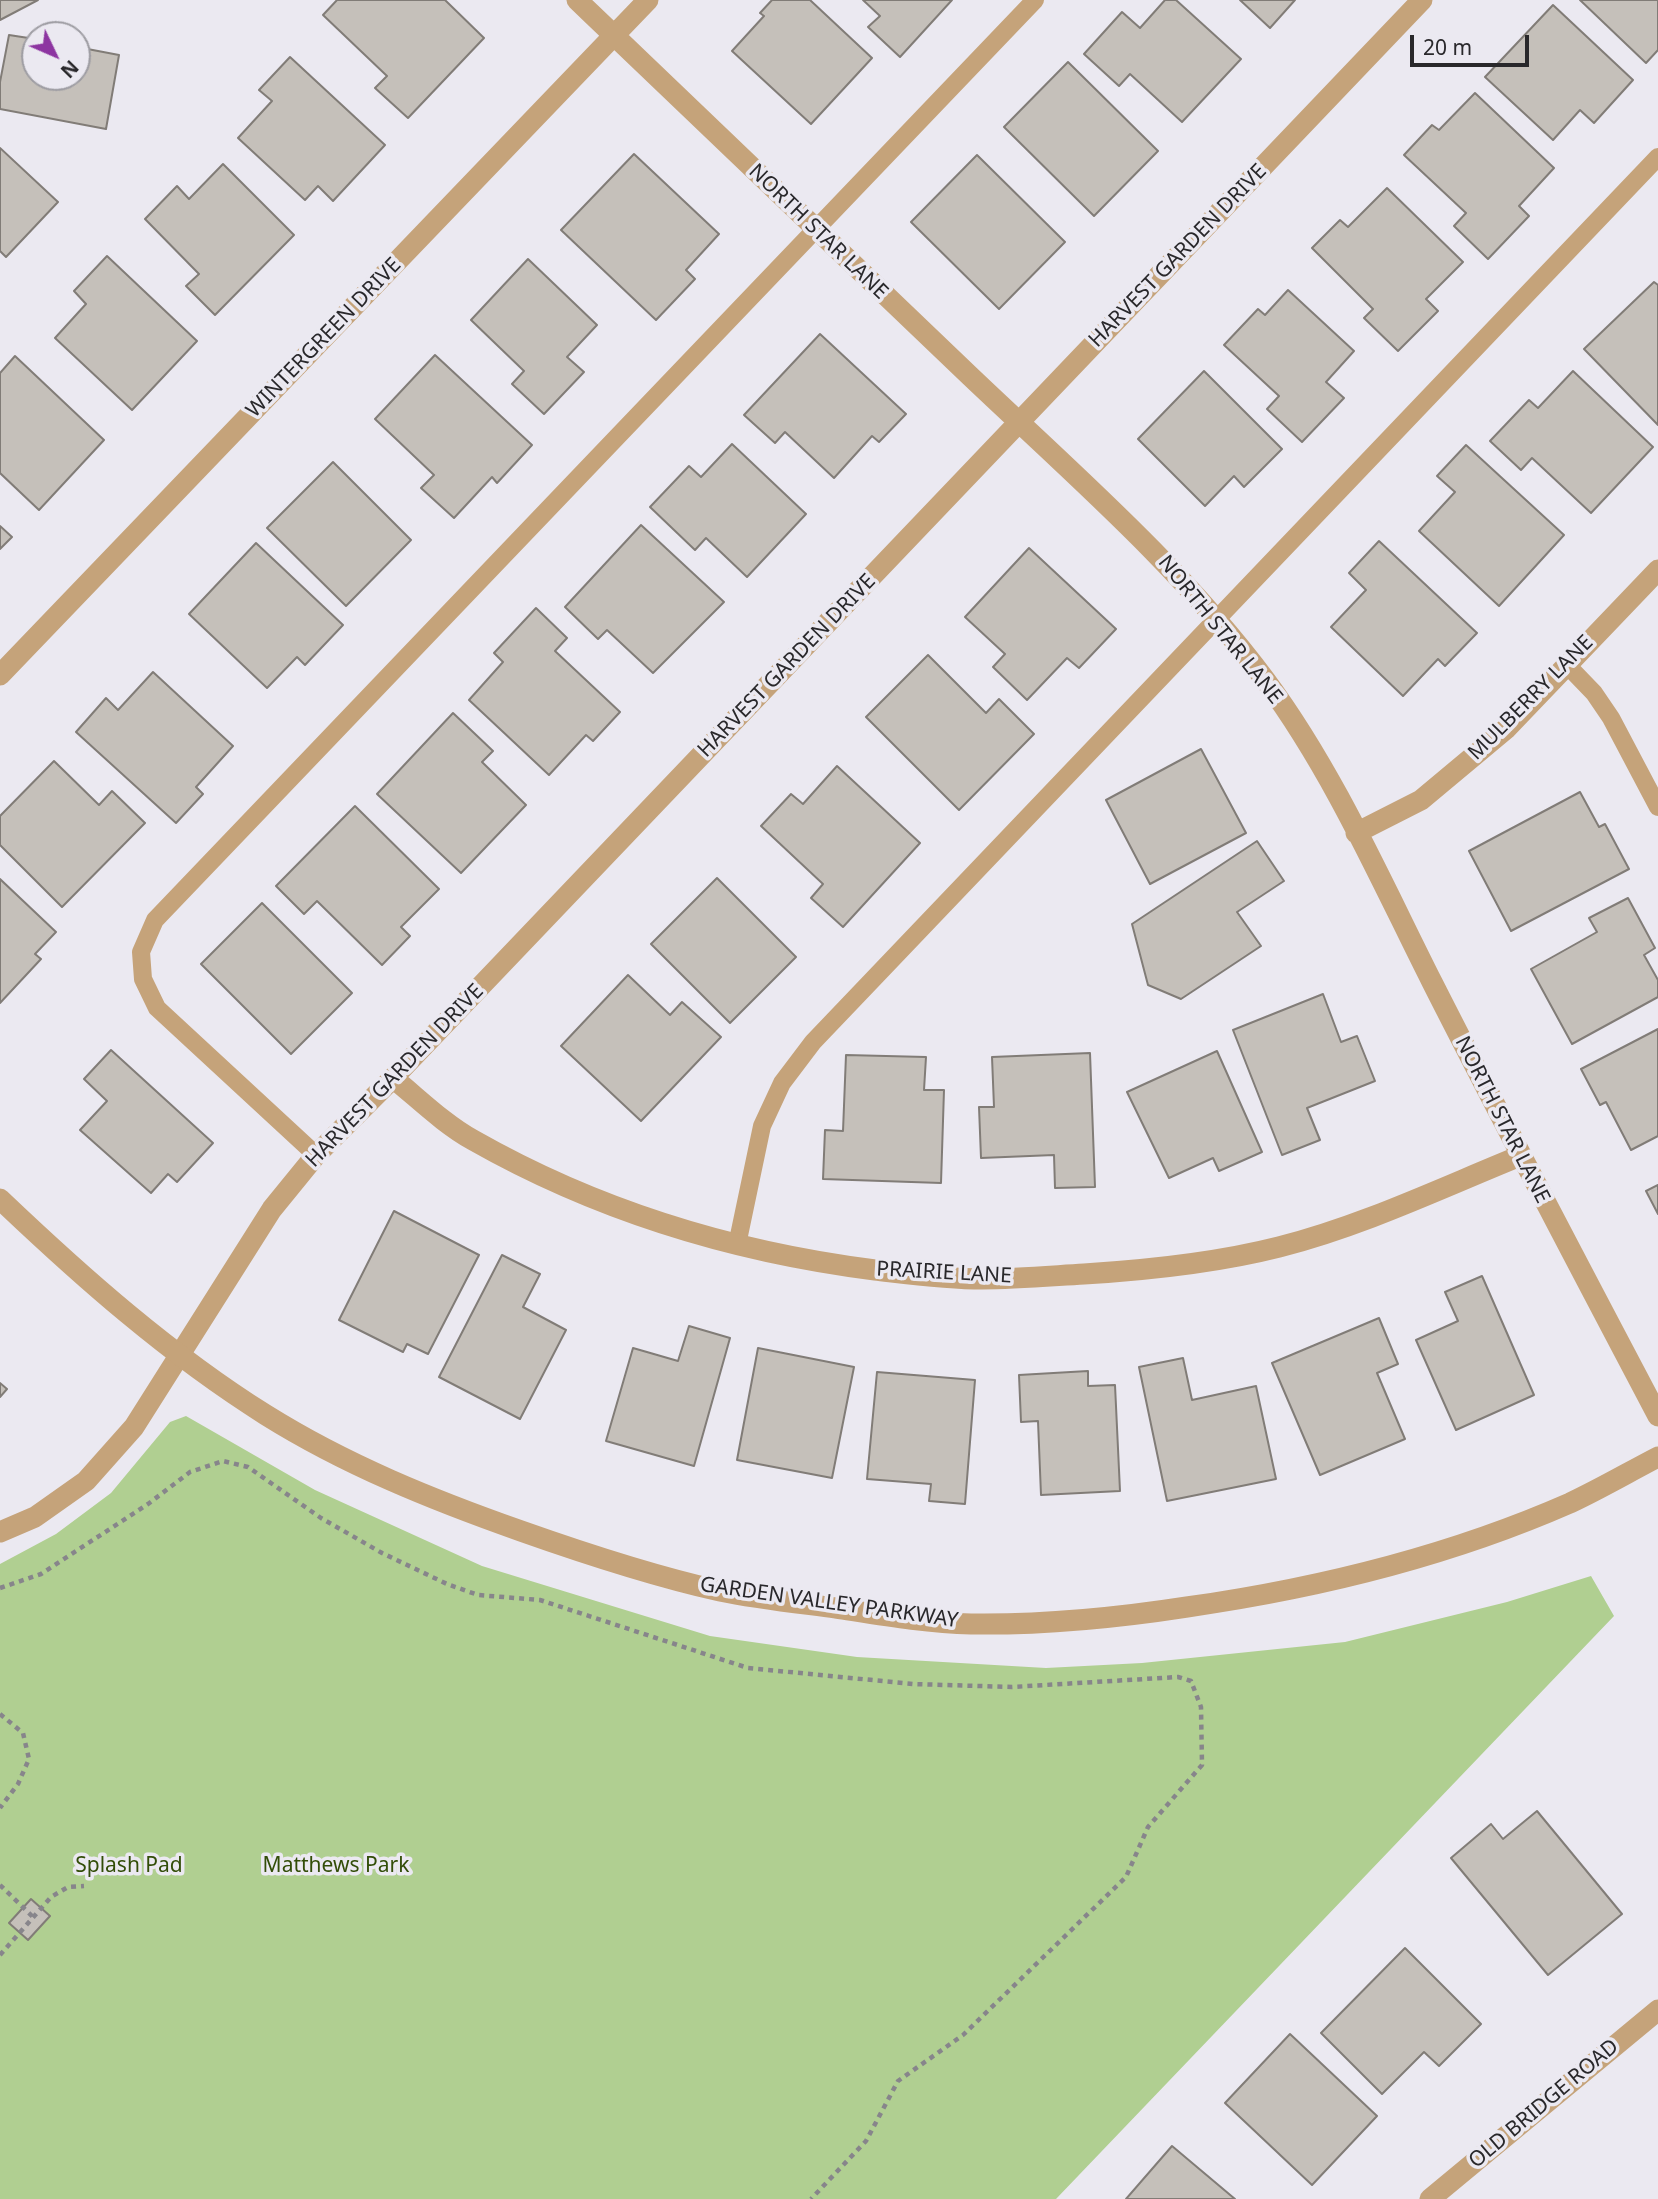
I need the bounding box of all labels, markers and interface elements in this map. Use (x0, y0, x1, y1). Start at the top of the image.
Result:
north arrow (21, 21, 91, 91)
scale bar (1413, 21, 1532, 65)
text: 20 m (1423, 33, 1472, 61)
text: N (55, 55, 84, 84)
street label: NORTH STAR LANE (743, 159, 893, 305)
street label: HARVEST GARDEN DRIVE (1084, 159, 1272, 353)
street label: WINTERGREEN DRIVE (241, 253, 407, 423)
street label: NORTH STAR LANE (1152, 551, 1288, 709)
street label: HARVEST GARDEN DRIVE (693, 569, 881, 763)
street label: MULBERRY LANE (1463, 630, 1599, 766)
street label: HARVEST GARDEN DRIVE (301, 979, 489, 1173)
street label: NORTH STAR LANE (1449, 1032, 1555, 1208)
street label: PRAIRIE LANE (876, 1257, 1012, 1289)
street label: GARDEN VALLEY PARKWAY (698, 1572, 960, 1634)
park label: Splash Pad (75, 1853, 183, 1879)
park label: Matthews Park (263, 1853, 409, 1879)
street label: OLD BRIDGE ROAD (1464, 2034, 1624, 2174)

